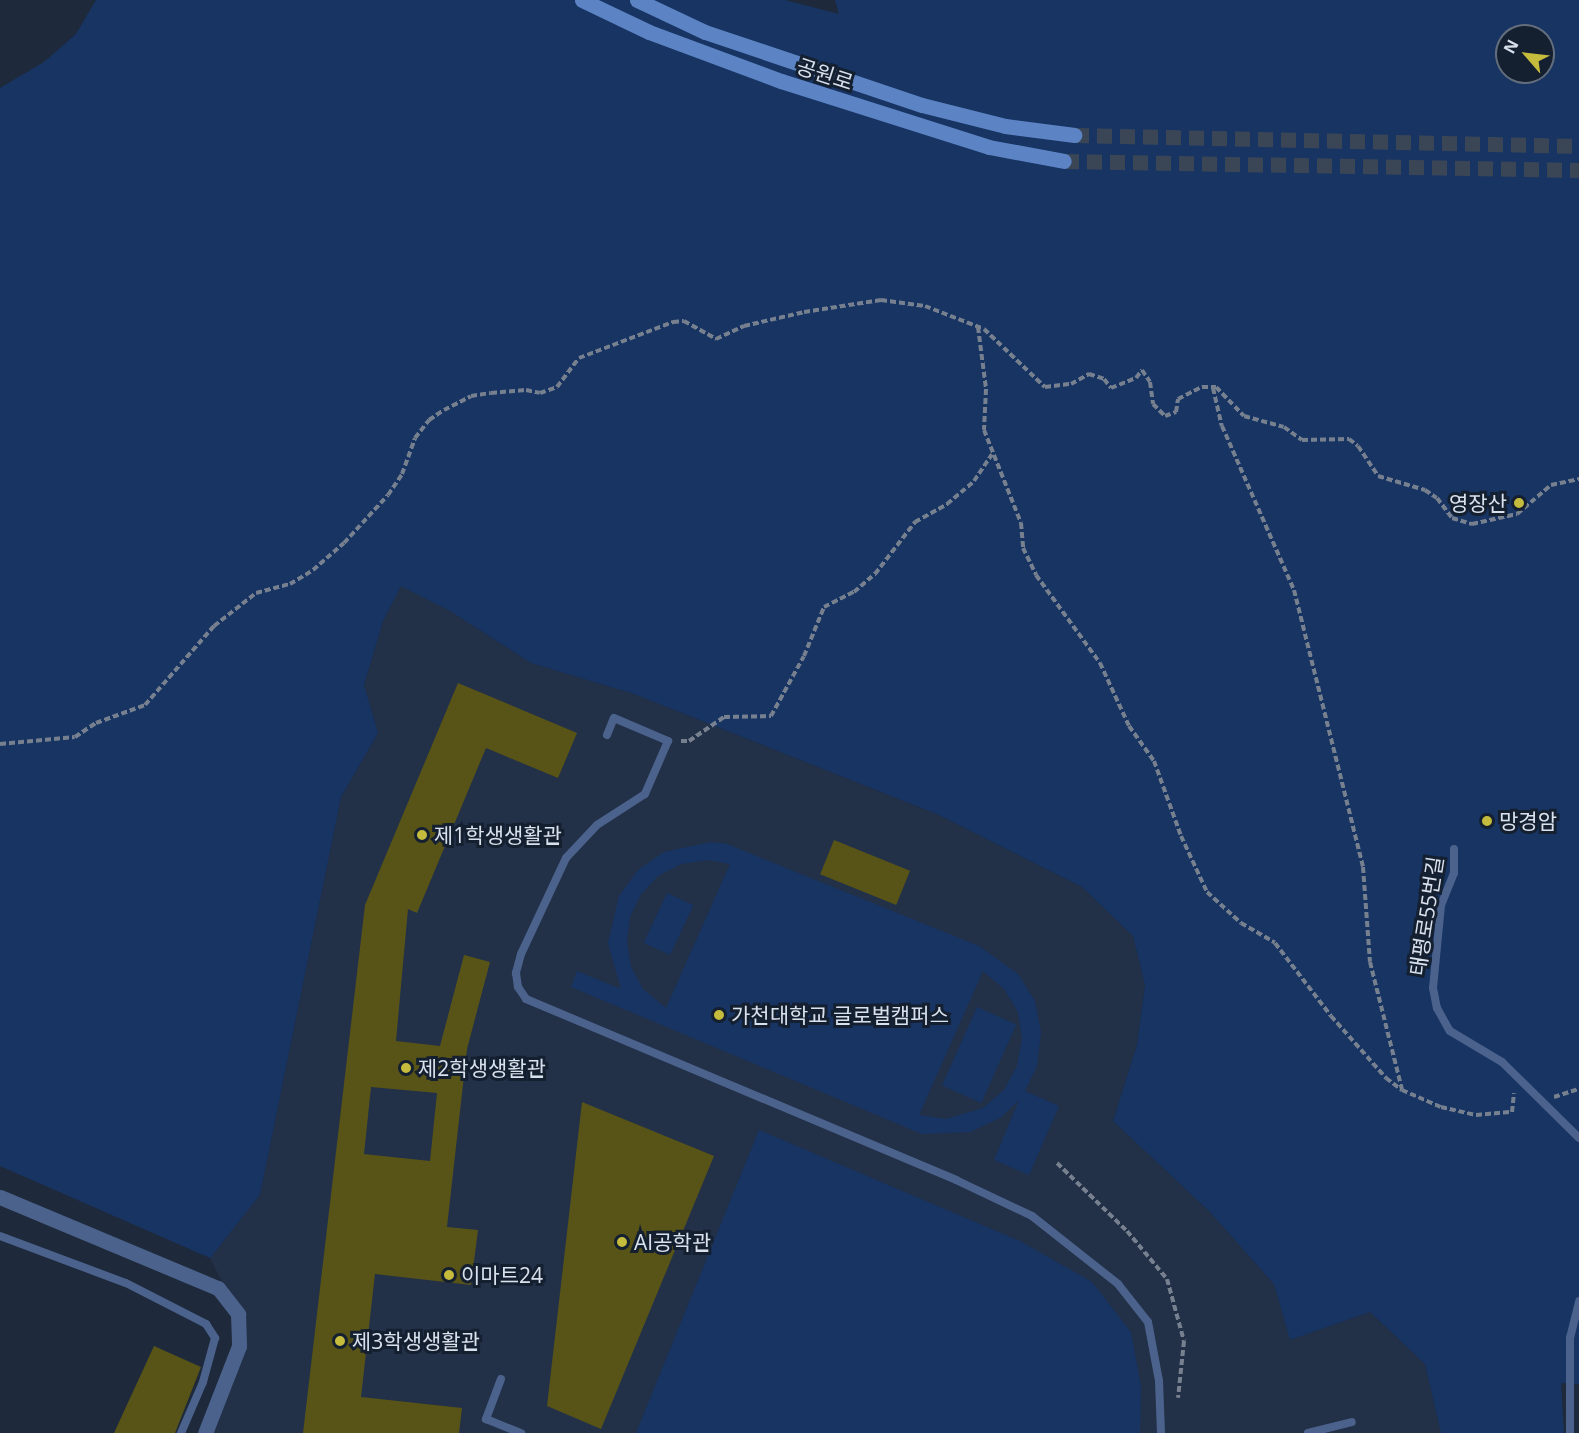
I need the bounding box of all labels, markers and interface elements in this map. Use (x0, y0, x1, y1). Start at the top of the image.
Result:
north arrow (1495, 24, 1555, 84)
text: N (1498, 36, 1524, 57)
street label: 공원로 (794, 53, 856, 95)
place label: 영장산 (1449, 490, 1507, 516)
marker: 영장산 (1512, 496, 1526, 510)
place label: 망경암 (1499, 808, 1557, 834)
marker: 망경암 (1480, 814, 1494, 828)
place label: 제1학생생활관 (434, 822, 562, 848)
marker: 제1학생생활관 (415, 828, 429, 842)
street label: 태평로55번길 (1404, 854, 1448, 978)
place label: 가천대학교 글로벌캠퍼스 (731, 1002, 949, 1028)
marker: 가천대학교 글로벌캠퍼스 (712, 1008, 726, 1022)
place label: 제2학생생활관 (418, 1055, 546, 1081)
marker: 제2학생생활관 (399, 1061, 413, 1075)
place label: AI공학관 (634, 1229, 711, 1255)
marker: AI공학관 (615, 1235, 629, 1249)
place label: 이마트24 (461, 1262, 543, 1288)
marker: 이마트24 (442, 1268, 456, 1282)
place label: 제3학생생활관 (352, 1328, 480, 1354)
marker: 제3학생생활관 (333, 1334, 347, 1348)

